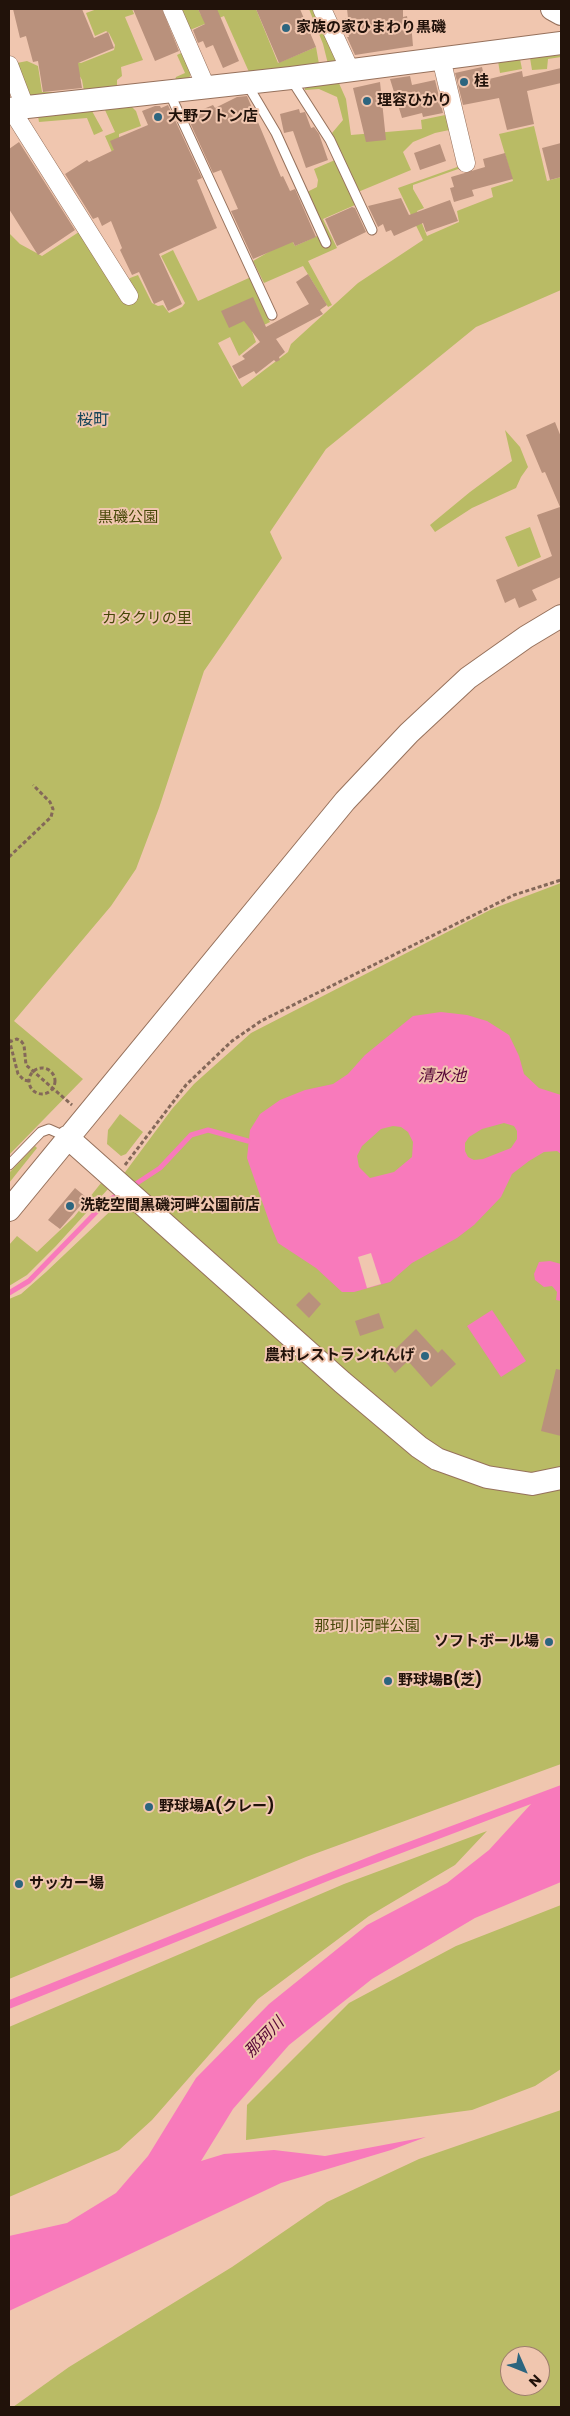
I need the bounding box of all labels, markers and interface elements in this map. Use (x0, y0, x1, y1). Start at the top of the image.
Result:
place label: 家族の家ひまわり黒磯 (296, 19, 446, 37)
marker: 家族の家ひまわり黒磯 (280, 22, 292, 34)
place label: 桂 (474, 73, 489, 91)
marker: 桂 (458, 76, 470, 88)
place label: 理容ひかり (377, 92, 452, 110)
marker: 理容ひかり (361, 95, 373, 107)
place label: 大野フトン店 (168, 108, 258, 126)
marker: 大野フトン店 (152, 111, 164, 123)
district label: 桜町 (77, 411, 109, 431)
park label: 黒磯公園 (98, 509, 158, 527)
park label: カタクリの里 (102, 610, 192, 628)
water label: 清水池 (418, 1067, 466, 1087)
place label: 洗乾空間黒磯河畔公園前店 (80, 1197, 260, 1215)
marker: 洗乾空間黒磯河畔公園前店 (64, 1200, 76, 1212)
place label: 農村レストランれんげ (265, 1347, 415, 1365)
marker: 農村レストランれんげ (419, 1350, 431, 1362)
park label: 那珂川河畔公園 (315, 1618, 419, 1636)
place label: ソフトボール場 (434, 1633, 539, 1651)
marker: ソフトボール場 (543, 1636, 555, 1648)
place label: 野球場B(芝) (398, 1672, 482, 1690)
marker: 野球場B(芝) (382, 1675, 394, 1687)
place label: 野球場A(クレー) (159, 1798, 274, 1816)
marker: 野球場A(クレー) (143, 1801, 155, 1813)
place label: サッカー場 (29, 1875, 104, 1893)
marker: サッカー場 (13, 1878, 25, 1890)
water label: 那珂川 (241, 2014, 289, 2062)
north arrow (500, 2346, 550, 2396)
text: N (524, 2370, 546, 2391)

